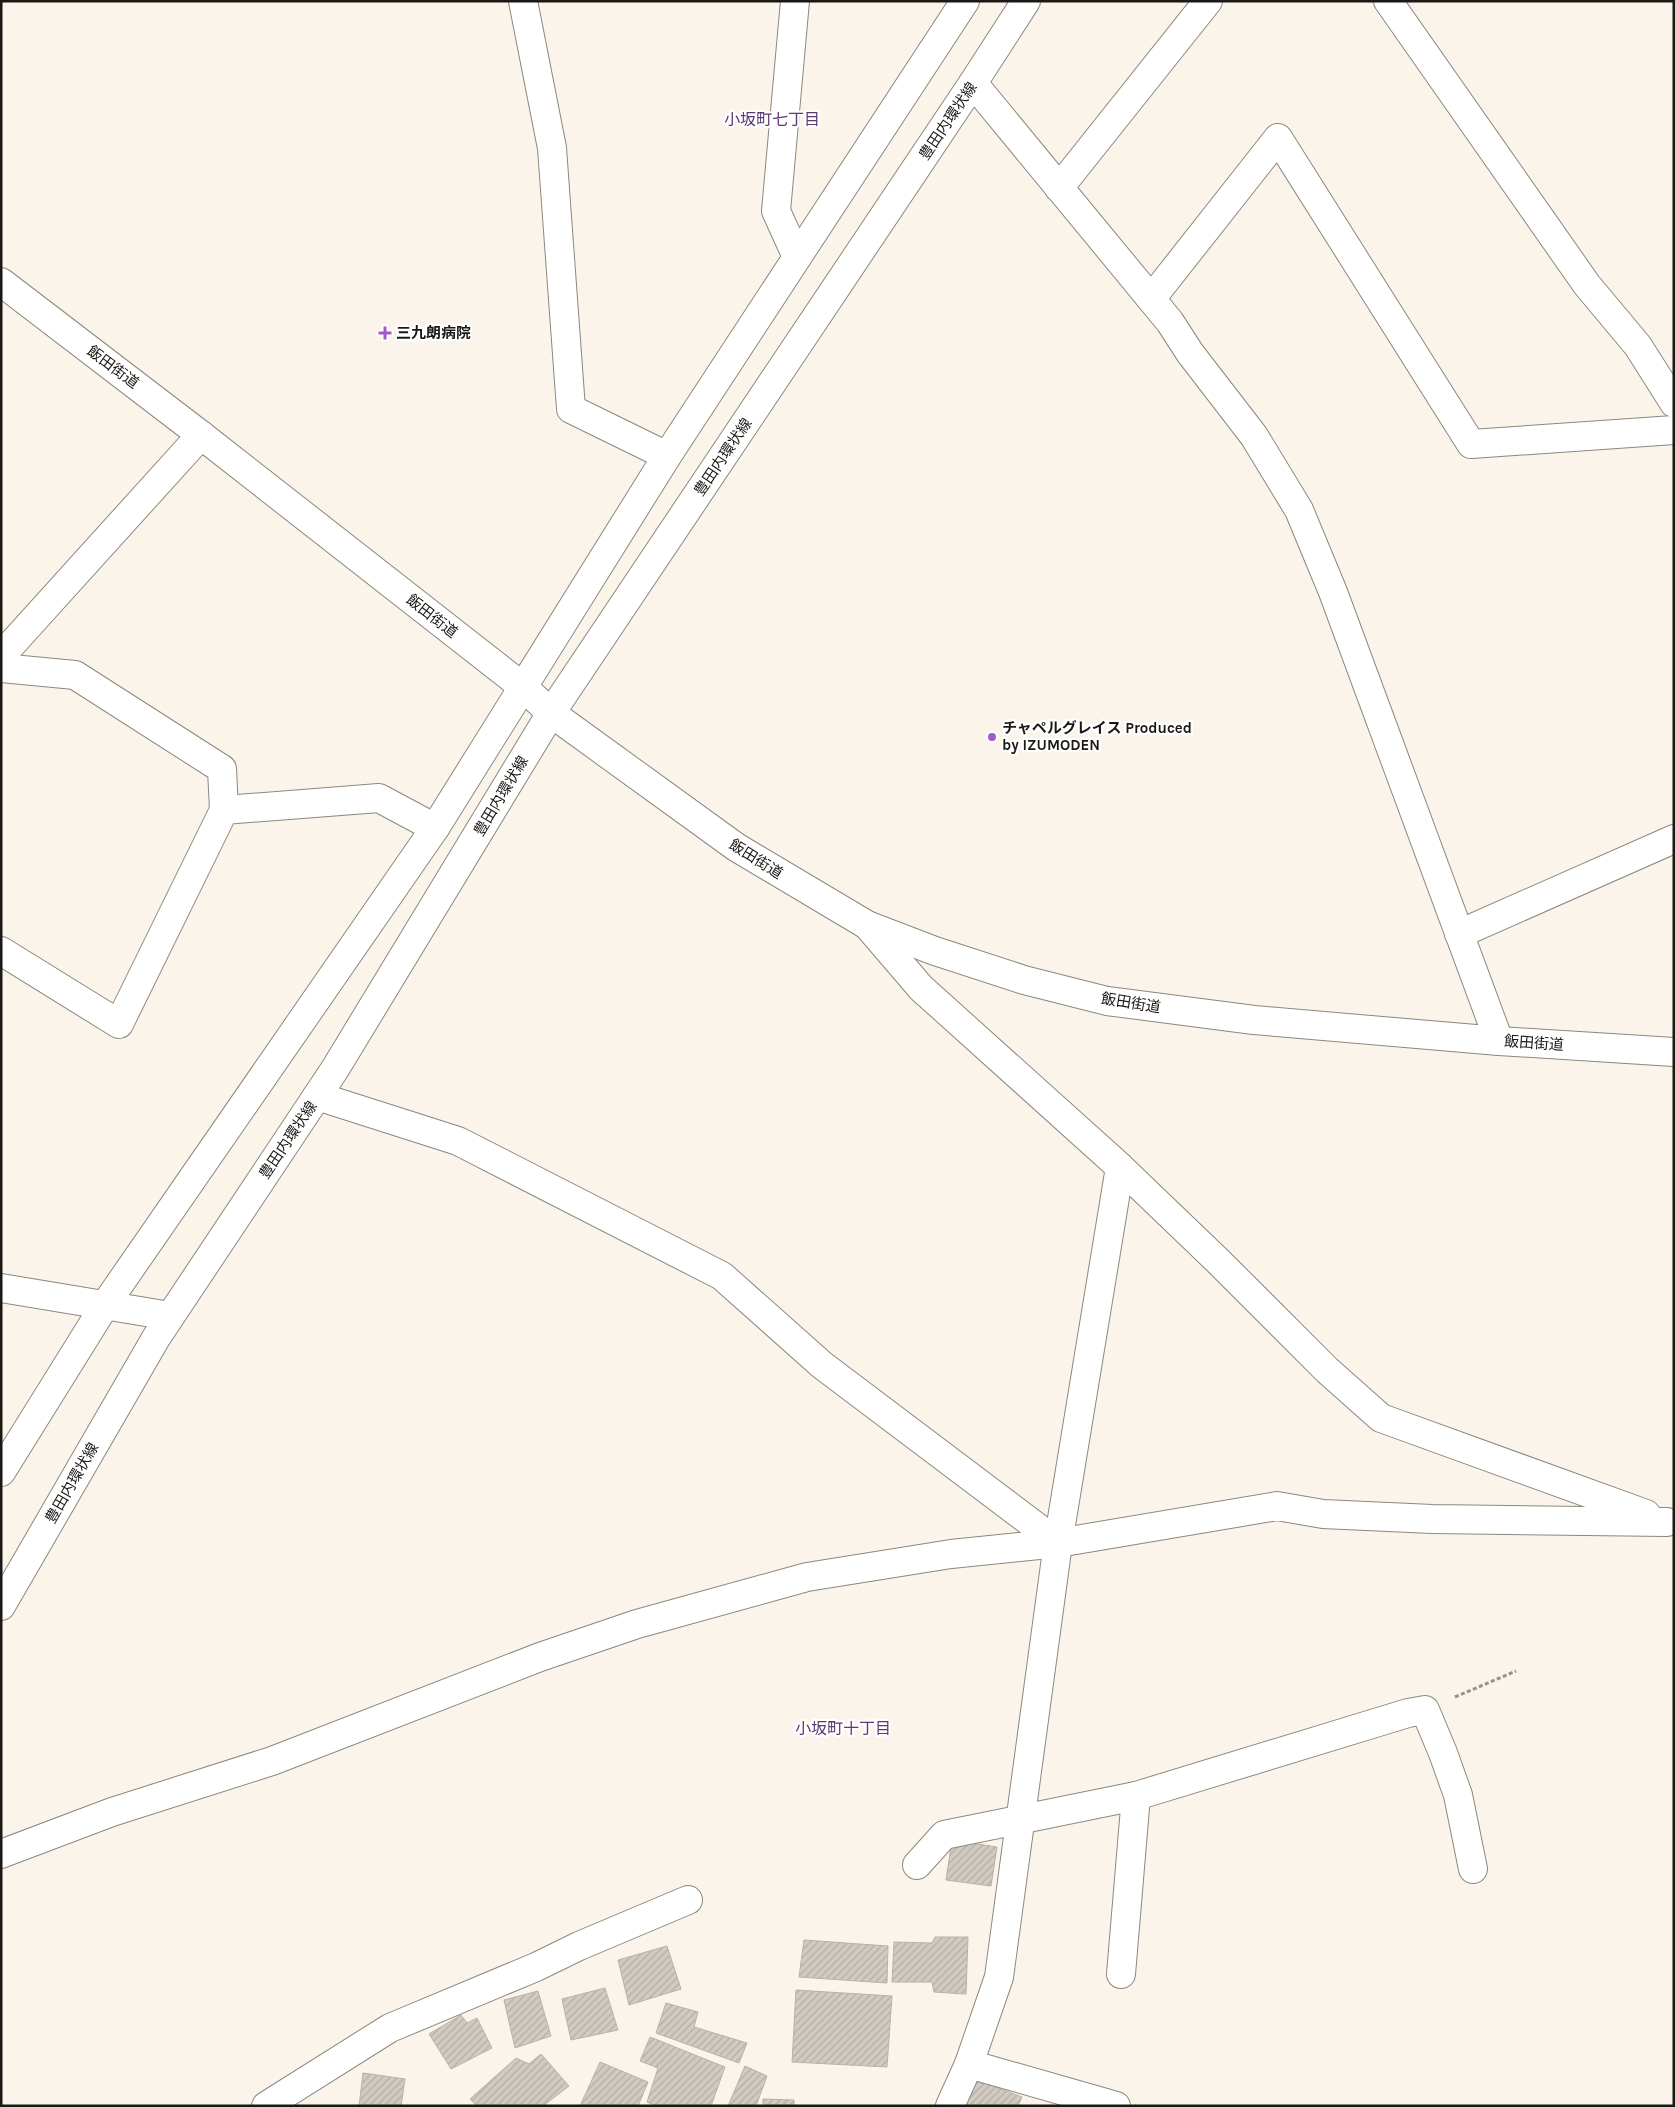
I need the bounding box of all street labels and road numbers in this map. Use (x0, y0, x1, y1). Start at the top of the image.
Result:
street label: 豊田内環状線 (915, 79, 981, 163)
street label: 飯田街道 (84, 342, 142, 392)
street label: 豊田内環状線 (690, 415, 756, 499)
street label: 飯田街道 (403, 590, 461, 642)
street label: 豊田内環状線 (470, 753, 532, 839)
street label: 飯田街道 (726, 835, 786, 883)
street label: 飯田街道 (1100, 989, 1162, 1017)
street label: 飯田街道 (1503, 1032, 1565, 1054)
street label: 豊田内環状線 (255, 1098, 321, 1182)
street label: 豊田内環状線 (42, 1440, 102, 1526)

